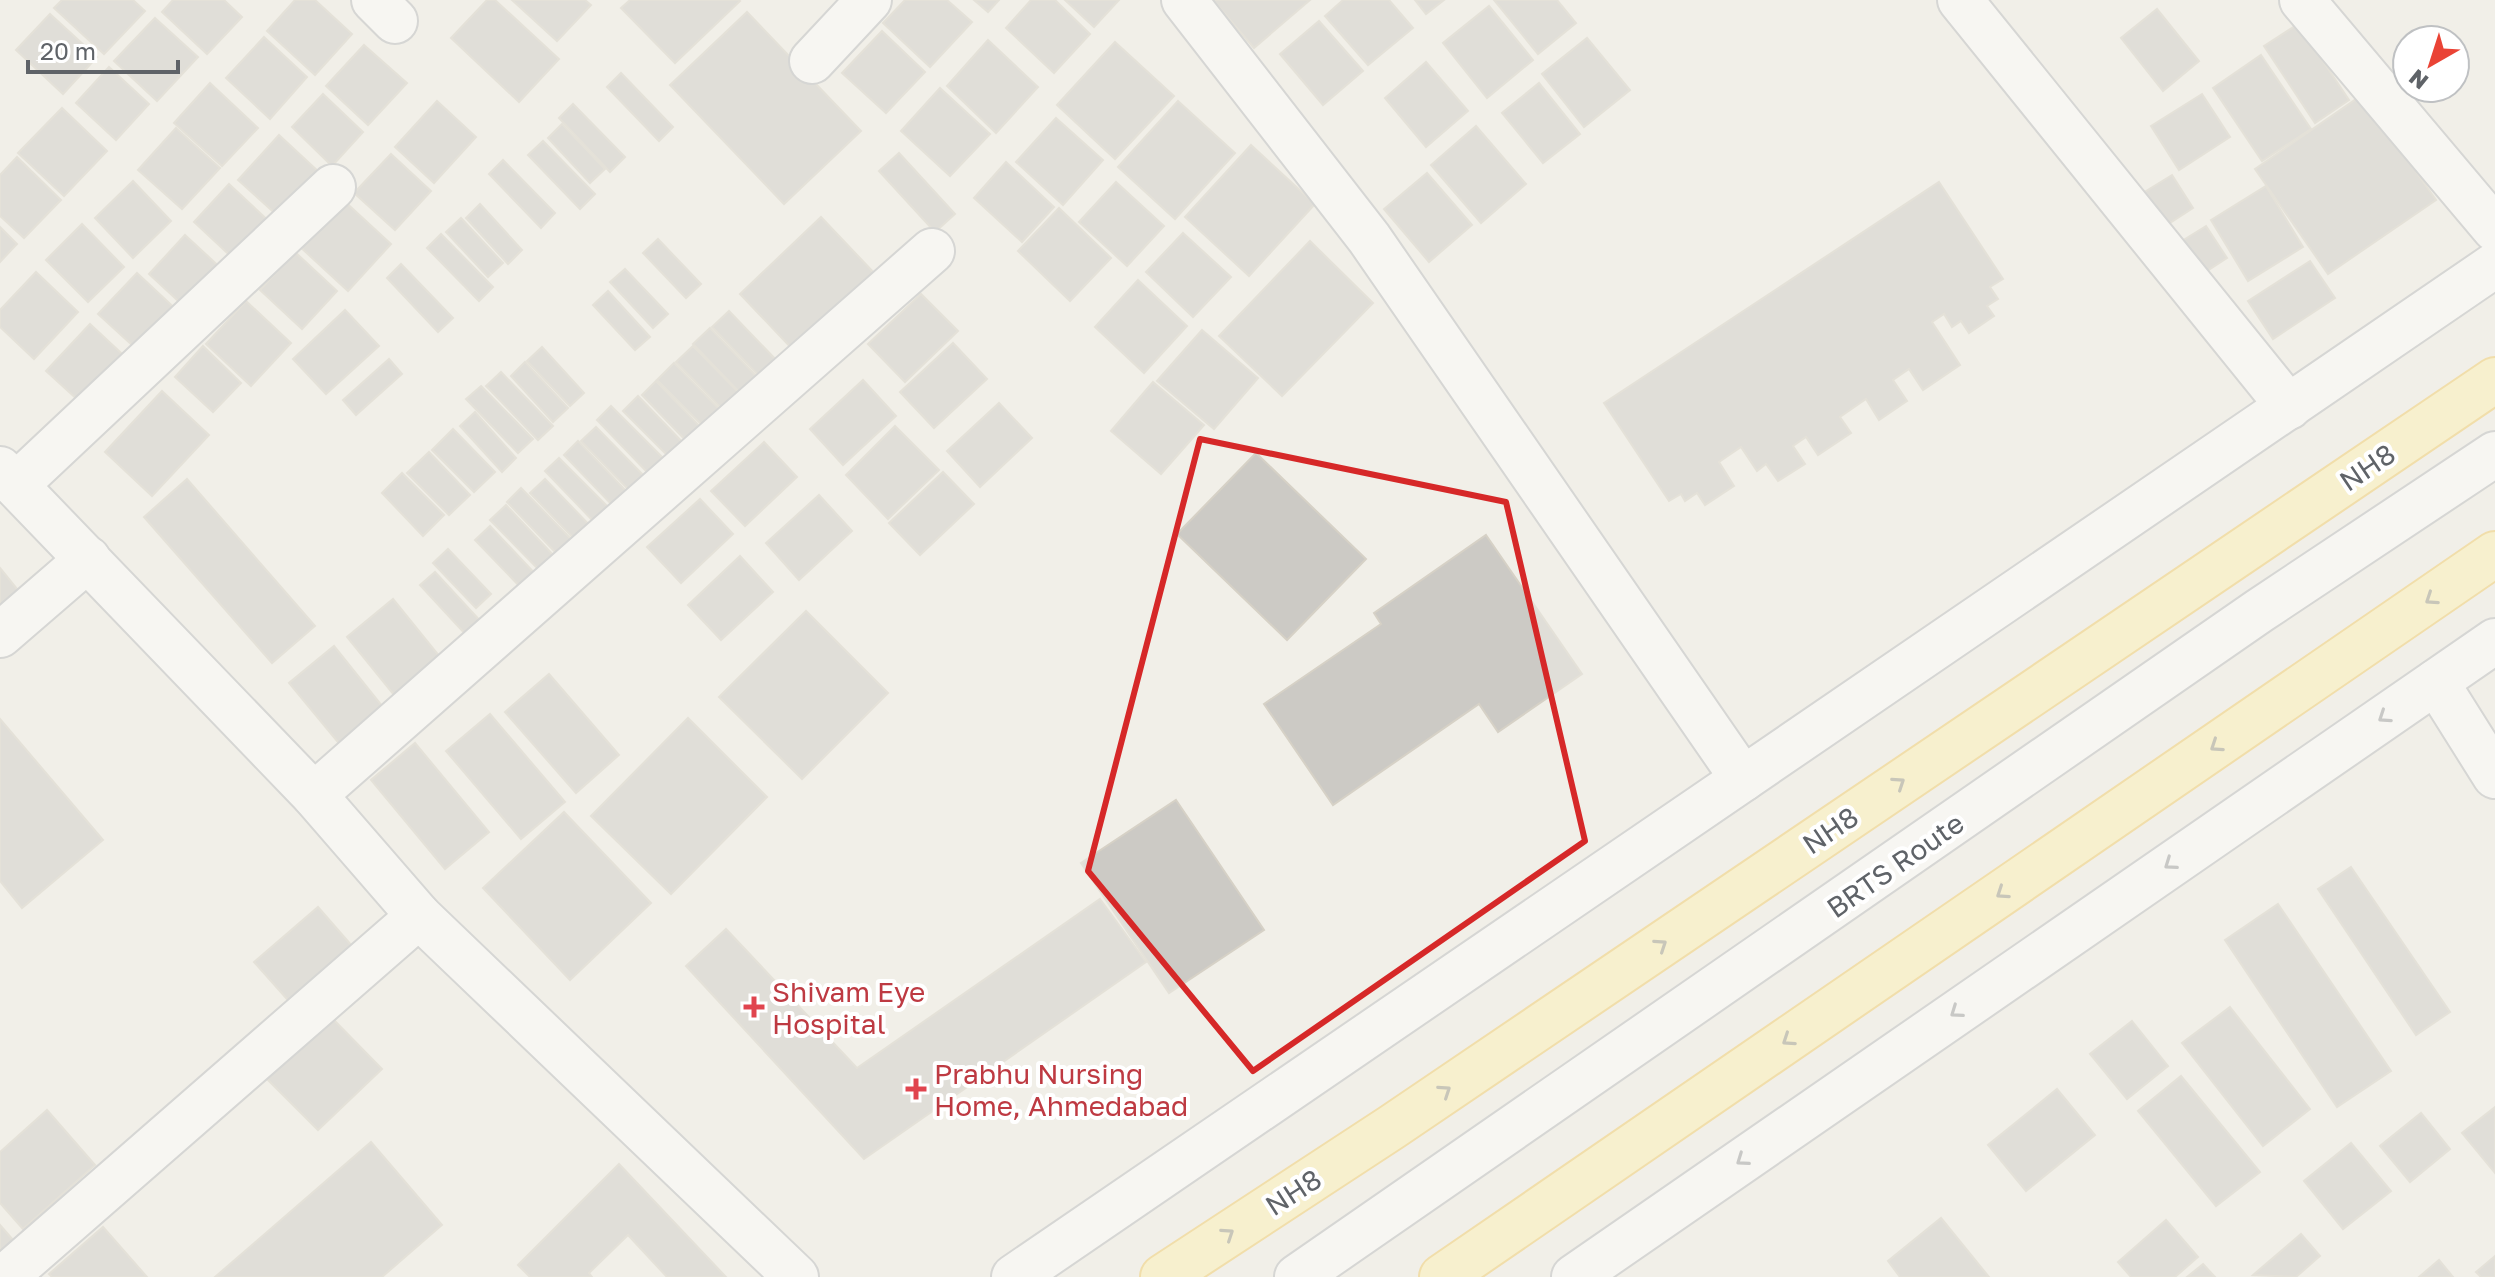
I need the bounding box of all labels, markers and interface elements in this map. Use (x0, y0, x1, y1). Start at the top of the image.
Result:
scale bar (28, 24, 178, 74)
north arrow (2391, 24, 2471, 104)
text: 20 m (40, 36, 96, 65)
text: N (2403, 64, 2433, 96)
street label: NH8 (2333, 437, 2401, 497)
one-way arrow (2425, 589, 2439, 604)
one-way arrow (2379, 707, 2393, 722)
one-way arrow (2211, 736, 2225, 751)
one-way arrow (1890, 778, 1905, 793)
street label: NH8 (1796, 800, 1864, 860)
street label: BRTS Route (1820, 806, 1970, 924)
one-way arrow (2164, 854, 2178, 869)
one-way arrow (1997, 883, 2011, 898)
one-way arrow (1652, 940, 1666, 955)
place label: Shivam Eye Hospital (772, 975, 925, 1040)
marker: Shivam Eye Hospital (743, 996, 765, 1018)
one-way arrow (1951, 1002, 1965, 1017)
one-way arrow (1782, 1030, 1796, 1045)
place label: Prabhu Nursing Home, Ahmedabad (934, 1057, 1188, 1122)
marker: Prabhu Nursing Home, Ahmedabad (905, 1078, 927, 1100)
one-way arrow (1437, 1086, 1451, 1101)
one-way arrow (1737, 1150, 1751, 1165)
street label: NH8 (1259, 1162, 1327, 1222)
one-way arrow (1220, 1229, 1234, 1244)

